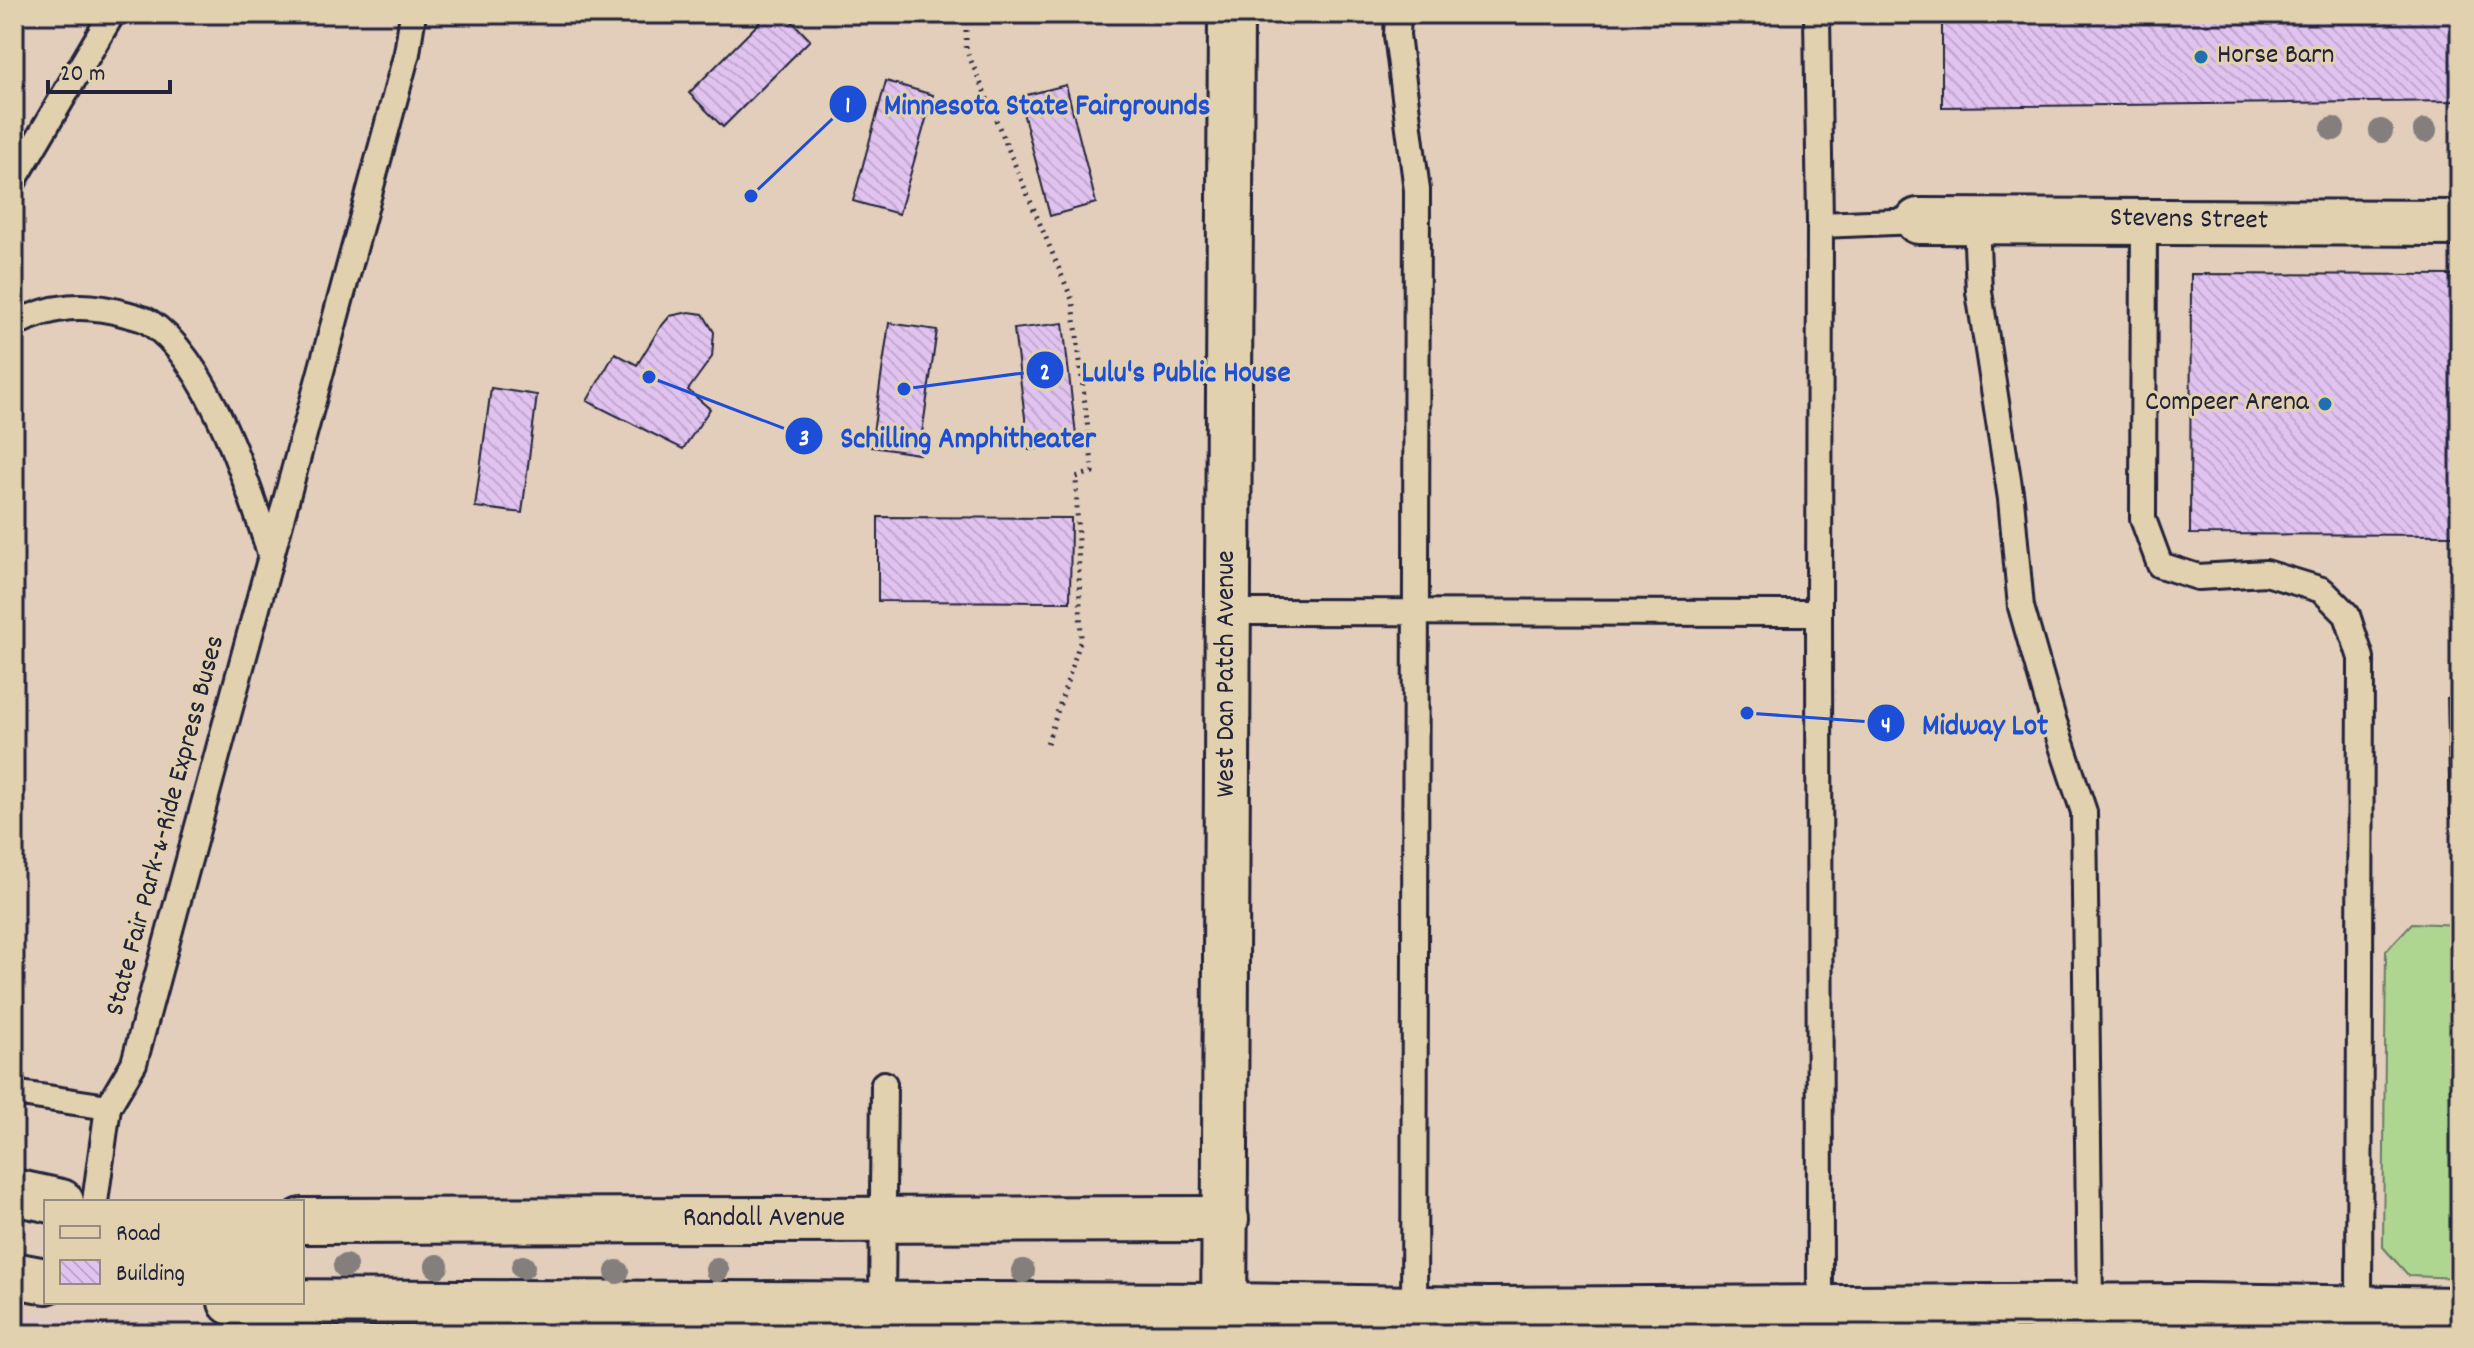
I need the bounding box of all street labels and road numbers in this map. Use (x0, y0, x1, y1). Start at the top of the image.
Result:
street label: Stevens Street (2110, 200, 2268, 242)
street label: West Dan Patch Avenue (1208, 550, 1248, 798)
street label: State Fair Park-&-Ride Express Buses (97, 631, 237, 1021)
street label: Randall Avenue (683, 1200, 845, 1240)

